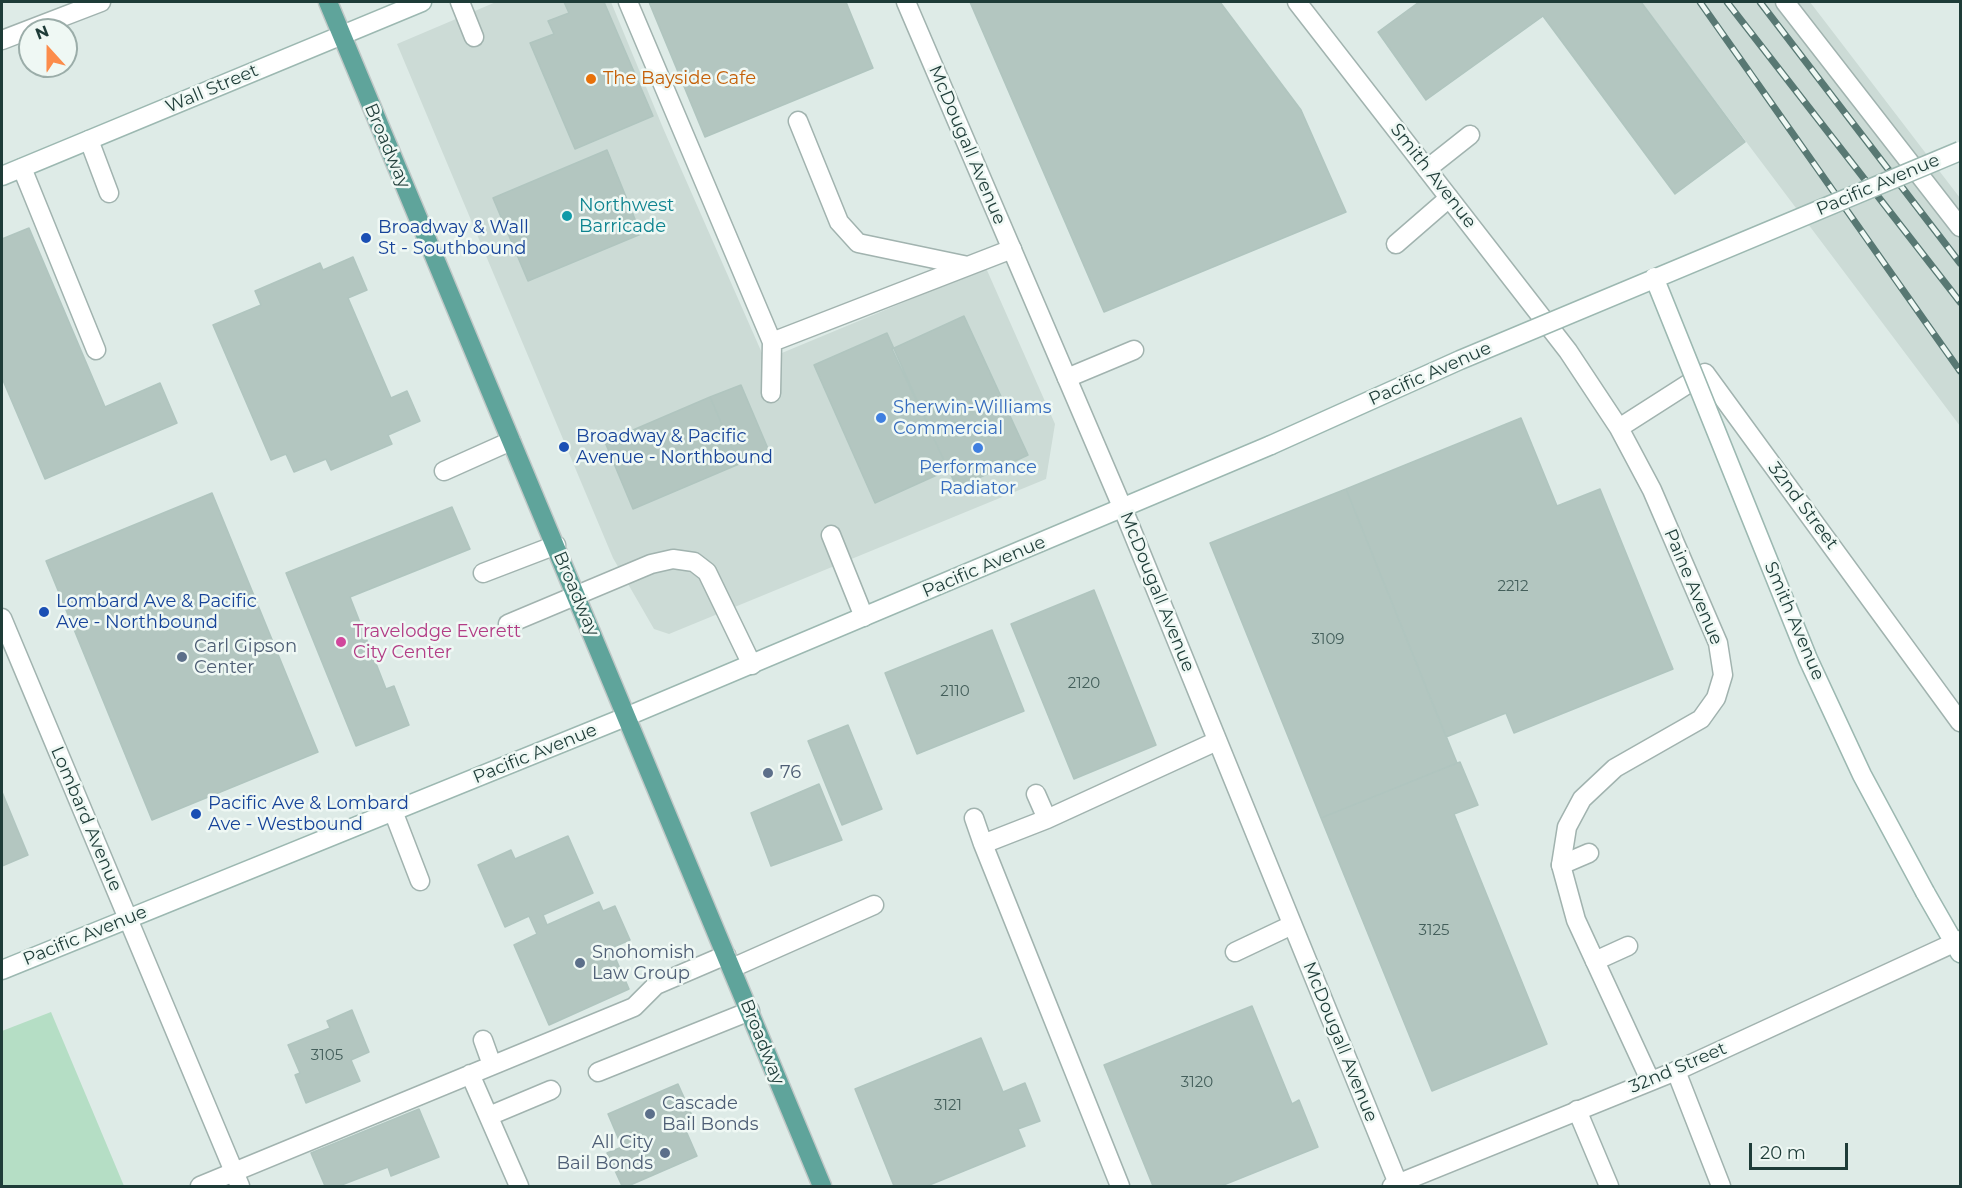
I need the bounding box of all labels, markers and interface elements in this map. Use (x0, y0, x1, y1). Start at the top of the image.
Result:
north arrow (18, 18, 78, 78)
text: N (33, 21, 52, 44)
street label: Wall Street (162, 60, 262, 118)
street label: McDougall Avenue (924, 62, 1010, 228)
place label: The Bayside Cafe (603, 68, 756, 90)
marker: The Bayside Cafe (584, 72, 598, 86)
street label: Broadway (359, 100, 415, 192)
street label: Smith Avenue (1385, 119, 1481, 233)
street label: Pacific Avenue (1813, 149, 1943, 221)
place label: Northwest Barricade (579, 195, 674, 238)
marker: Northwest Barricade (560, 209, 574, 223)
place label: Broadway & Wall St - Southbound (378, 217, 529, 260)
marker: Broadway & Wall St - Southbound (359, 231, 373, 245)
street label: Pacific Avenue (1365, 337, 1495, 411)
place label: Sherwin-Williams Commercial (893, 397, 1051, 440)
marker: Sherwin-Williams Commercial (874, 411, 888, 425)
place label: Broadway & Pacific Avenue - Northbound (576, 426, 773, 468)
marker: Broadway & Pacific Avenue - Northbound (557, 440, 571, 454)
marker: Performance Radiator (971, 441, 985, 455)
place label: Performance Radiator (919, 457, 1037, 500)
street label: 32nd Street (1763, 458, 1843, 554)
street label: McDougall Avenue (1115, 509, 1199, 675)
street label: Paine Avenue (1659, 526, 1727, 648)
street label: Pacific Avenue (919, 531, 1049, 603)
street label: Broadway (548, 548, 604, 640)
street label: Smith Avenue (1759, 558, 1829, 684)
house number: 2212 (1498, 578, 1528, 596)
place label: Lombard Ave & Pacific Ave - Northbound (56, 591, 257, 634)
marker: Lombard Ave & Pacific Ave - Northbound (37, 605, 51, 619)
place label: Travelodge Everett City Center (353, 621, 521, 664)
house number: 3109 (1312, 631, 1344, 649)
marker: Travelodge Everett City Center (334, 635, 348, 649)
place label: Carl Gipson Center (194, 636, 297, 678)
marker: Carl Gipson Center (175, 650, 189, 664)
house number: 2120 (1068, 675, 1100, 693)
house number: 2110 (940, 683, 970, 701)
street label: Pacific Avenue (470, 719, 600, 789)
street label: Lombard Avenue (46, 743, 126, 895)
place label: 76 (780, 762, 801, 784)
marker: 76 (761, 766, 775, 780)
place label: Pacific Ave & Lombard Ave - Westbound (208, 793, 409, 836)
marker: Pacific Ave & Lombard Ave - Westbound (189, 807, 203, 821)
street label: Pacific Avenue (20, 901, 150, 971)
house number: 3125 (1419, 922, 1449, 940)
place label: Snohomish Law Group (592, 942, 695, 984)
marker: Snohomish Law Group (573, 956, 587, 970)
street label: McDougall Avenue (1298, 959, 1382, 1125)
street label: Broadway (735, 996, 789, 1088)
street label: 32nd Street (1626, 1038, 1730, 1098)
house number: 3105 (311, 1047, 343, 1065)
house number: 3120 (1181, 1074, 1213, 1092)
place label: Cascade Bail Bonds (662, 1093, 759, 1136)
house number: 3121 (934, 1097, 962, 1115)
marker: Cascade Bail Bonds (643, 1107, 657, 1121)
scale bar (1752, 1131, 1851, 1169)
place label: All City Bail Bonds (556, 1132, 653, 1174)
text: 20 m (1760, 1142, 1806, 1164)
marker: All City Bail Bonds (658, 1146, 672, 1160)

